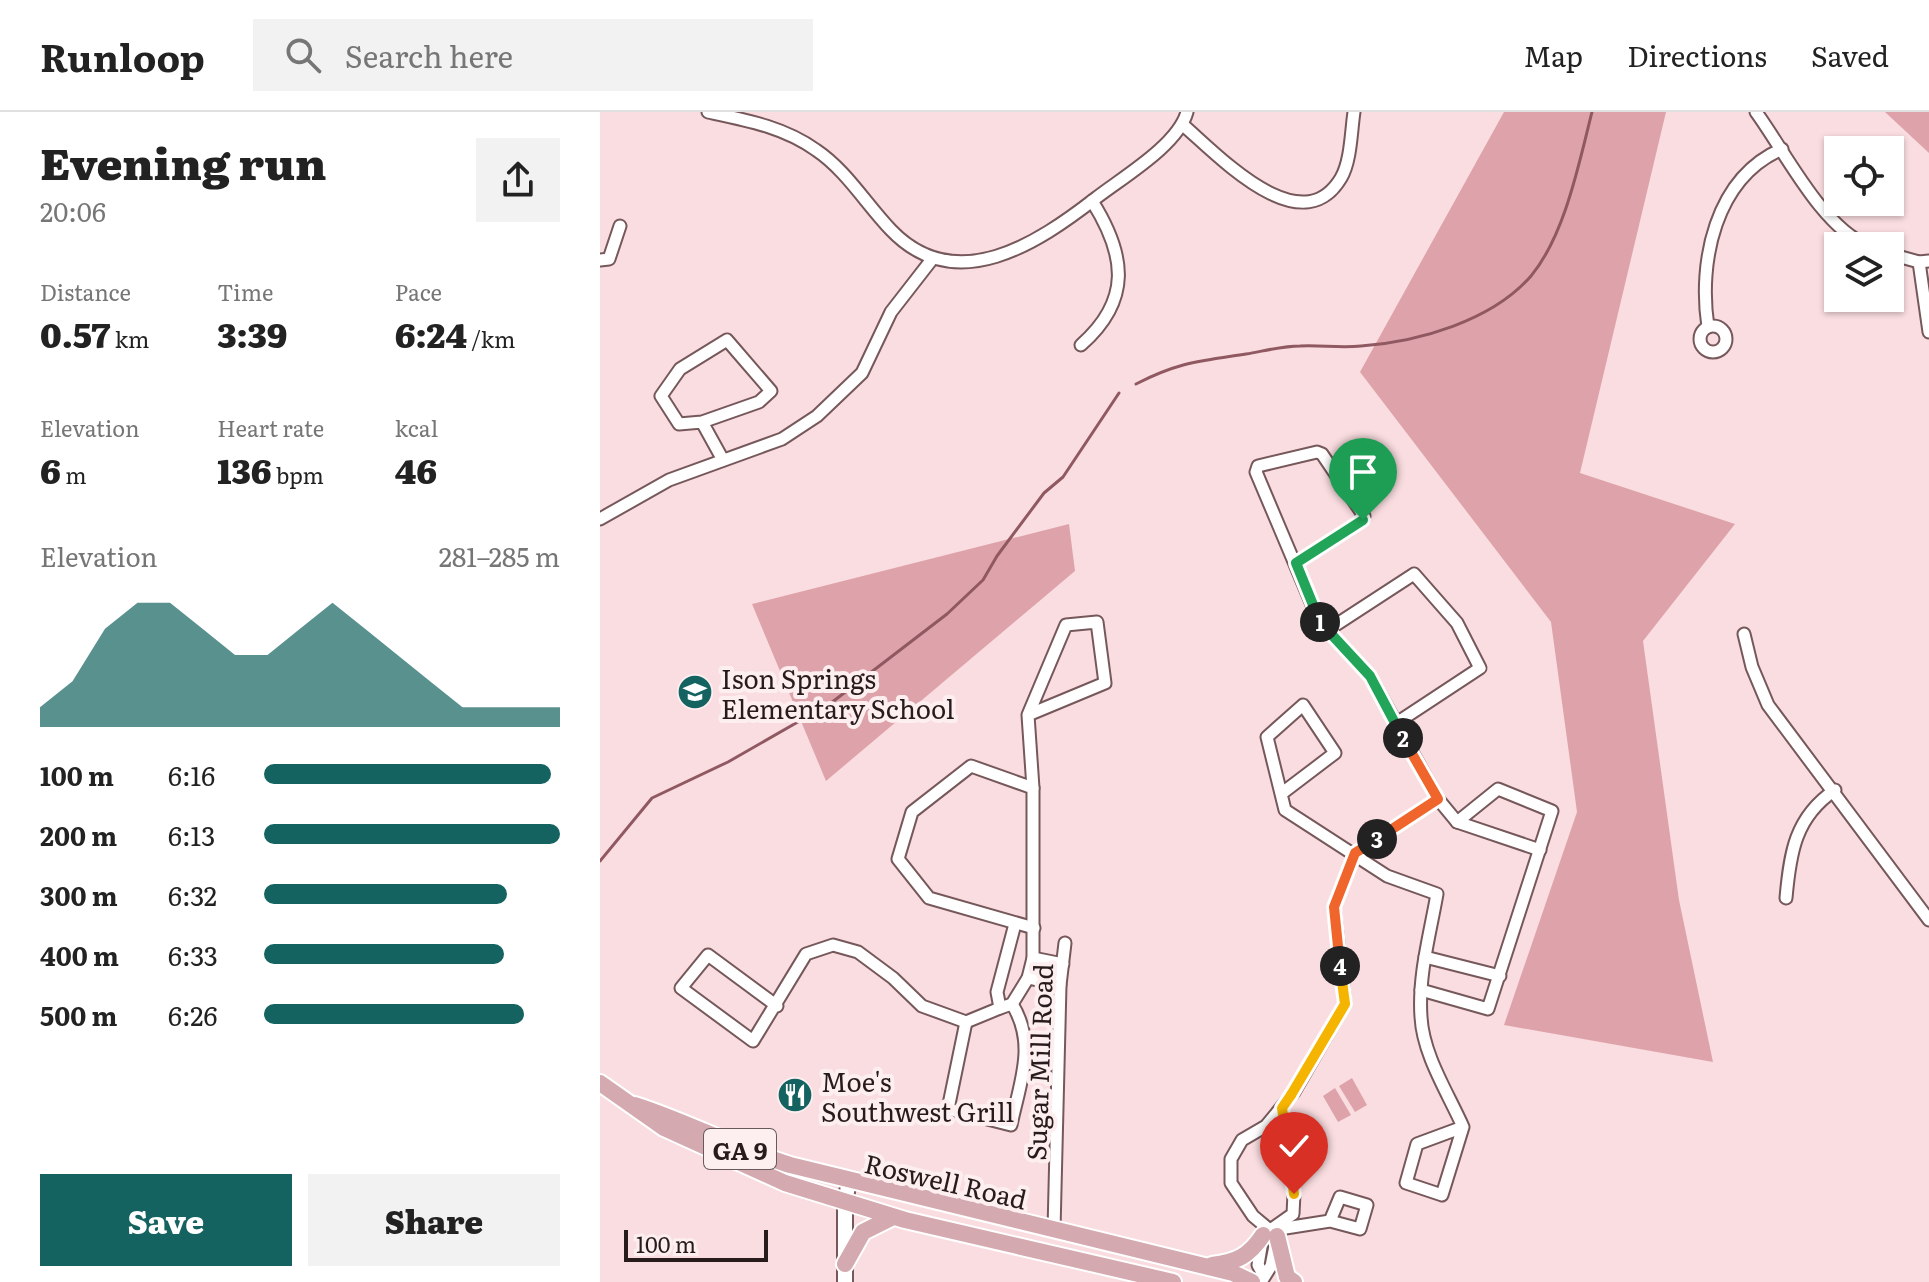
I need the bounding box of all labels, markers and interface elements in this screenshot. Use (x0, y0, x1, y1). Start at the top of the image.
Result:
search box (253, 19, 813, 91)
text: Runloop (40, 27, 205, 84)
icon: search (281, 33, 325, 77)
text: Search here (345, 33, 513, 77)
text: Map (1524, 34, 1583, 76)
text: Directions (1627, 34, 1767, 76)
text: Saved (1811, 34, 1889, 76)
text: Evening run (40, 128, 326, 194)
map controls (1824, 136, 1904, 312)
button: locate (1824, 136, 1904, 216)
button: share (476, 138, 560, 222)
text: 20:06 (40, 191, 106, 230)
button: layers (1824, 232, 1904, 312)
text: Distance (40, 275, 131, 308)
text: Time (217, 275, 273, 308)
text: Pace (395, 275, 442, 308)
text: 0.57 (40, 308, 110, 358)
text: 3:39 (217, 308, 287, 358)
text: 6:24 (395, 308, 467, 358)
text: km (110, 322, 149, 355)
text: /km (467, 322, 515, 355)
text: Elevation (40, 411, 139, 444)
text: Heart rate (217, 411, 324, 444)
text: kcal (395, 411, 438, 444)
pin (1329, 438, 1397, 520)
text: 6 (40, 444, 61, 494)
text: 136 (217, 444, 272, 494)
text: 46 (395, 444, 437, 494)
icon: arrive (1341, 450, 1385, 494)
text: m (61, 458, 87, 491)
text: bpm (272, 458, 324, 491)
text: Elevation (40, 536, 158, 575)
text: 281–285 m (439, 536, 560, 575)
pin: 1 (1300, 602, 1340, 642)
text: 1 (1315, 605, 1325, 638)
place label: Ison Springs Elementary School (721, 658, 955, 727)
school or university icon: Ison Springs Elementary School (676, 673, 714, 711)
pin: 2 (1383, 718, 1423, 758)
text: 2 (1397, 721, 1409, 754)
text: 100 m (40, 755, 114, 794)
text: 6:16 (168, 755, 215, 794)
text: 200 m (40, 815, 117, 854)
text: 6:13 (168, 815, 215, 854)
pin: 3 (1357, 819, 1397, 859)
text: 3 (1371, 822, 1383, 855)
text: 300 m (40, 875, 118, 914)
text: 6:32 (168, 875, 217, 914)
text: 400 m (40, 935, 119, 974)
text: 6:33 (168, 935, 218, 974)
pin: 4 (1320, 946, 1360, 986)
text: 4 (1333, 949, 1347, 982)
street label: Sugar Mill Road (1015, 963, 1061, 1161)
text: 500 m (40, 995, 117, 1034)
text: 6:26 (168, 995, 218, 1034)
place label: Moe's Southwest Grill (821, 1061, 1015, 1130)
restaurant icon: Moe's Southwest Grill (776, 1076, 814, 1114)
pin (1260, 1112, 1328, 1194)
icon: check (1272, 1124, 1316, 1168)
road number: GA 9 (704, 1129, 776, 1169)
street label: Roswell Road (861, 1142, 1031, 1218)
button: Save (40, 1174, 292, 1266)
button: Share (308, 1174, 560, 1266)
scale bar (624, 1226, 768, 1262)
text: 100 m (636, 1227, 696, 1260)

